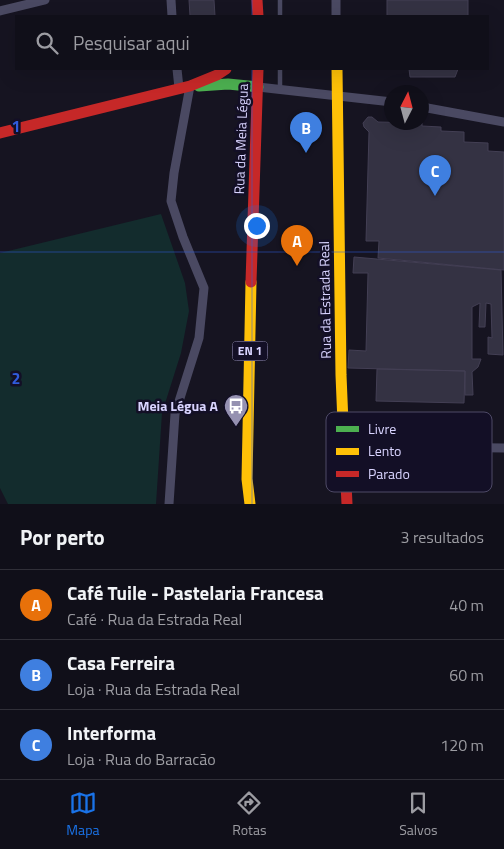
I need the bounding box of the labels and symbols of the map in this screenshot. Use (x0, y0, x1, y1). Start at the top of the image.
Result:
street label: Rua da Meia Légua (228, 83, 253, 195)
north arrow (384, 85, 429, 130)
pin: B (290, 112, 322, 153)
text: 1 (12, 114, 20, 138)
pin: C (419, 155, 451, 196)
your location (244, 213, 270, 239)
pin: A (281, 225, 313, 266)
street label: Rua da Estrada Real (313, 241, 336, 359)
road number: EN 1 (232, 342, 268, 361)
text: 2 (12, 366, 20, 390)
bus stop icon: Meia Légua A (223, 393, 249, 427)
place label: Meia Légua A (137, 395, 219, 416)
legend (326, 412, 492, 492)
text: Livre (368, 418, 396, 439)
text: Lento (368, 440, 402, 461)
text: Parado (368, 463, 410, 484)

